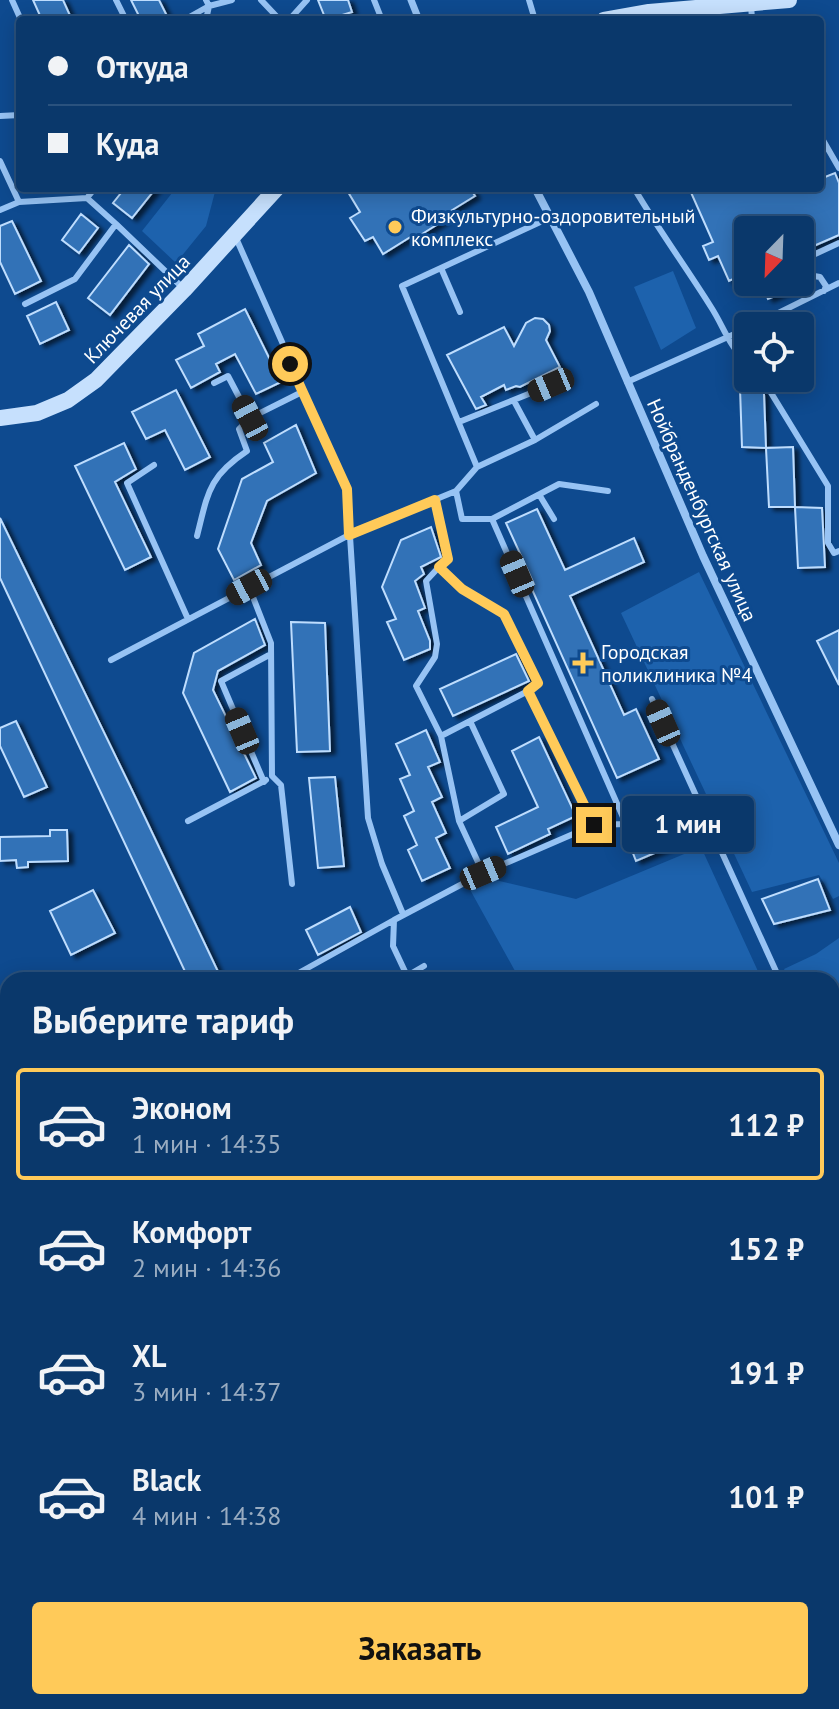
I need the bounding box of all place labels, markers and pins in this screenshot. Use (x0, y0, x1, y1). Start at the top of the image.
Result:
place label: Физкультурно-оздоровительный комплекс (411, 203, 696, 252)
marker: Физкультурно-оздоровительный комплекс (386, 218, 404, 236)
place label: Городская поликлиника №4 (601, 639, 752, 688)
marker: Городская поликлиника №4 (572, 652, 594, 674)

